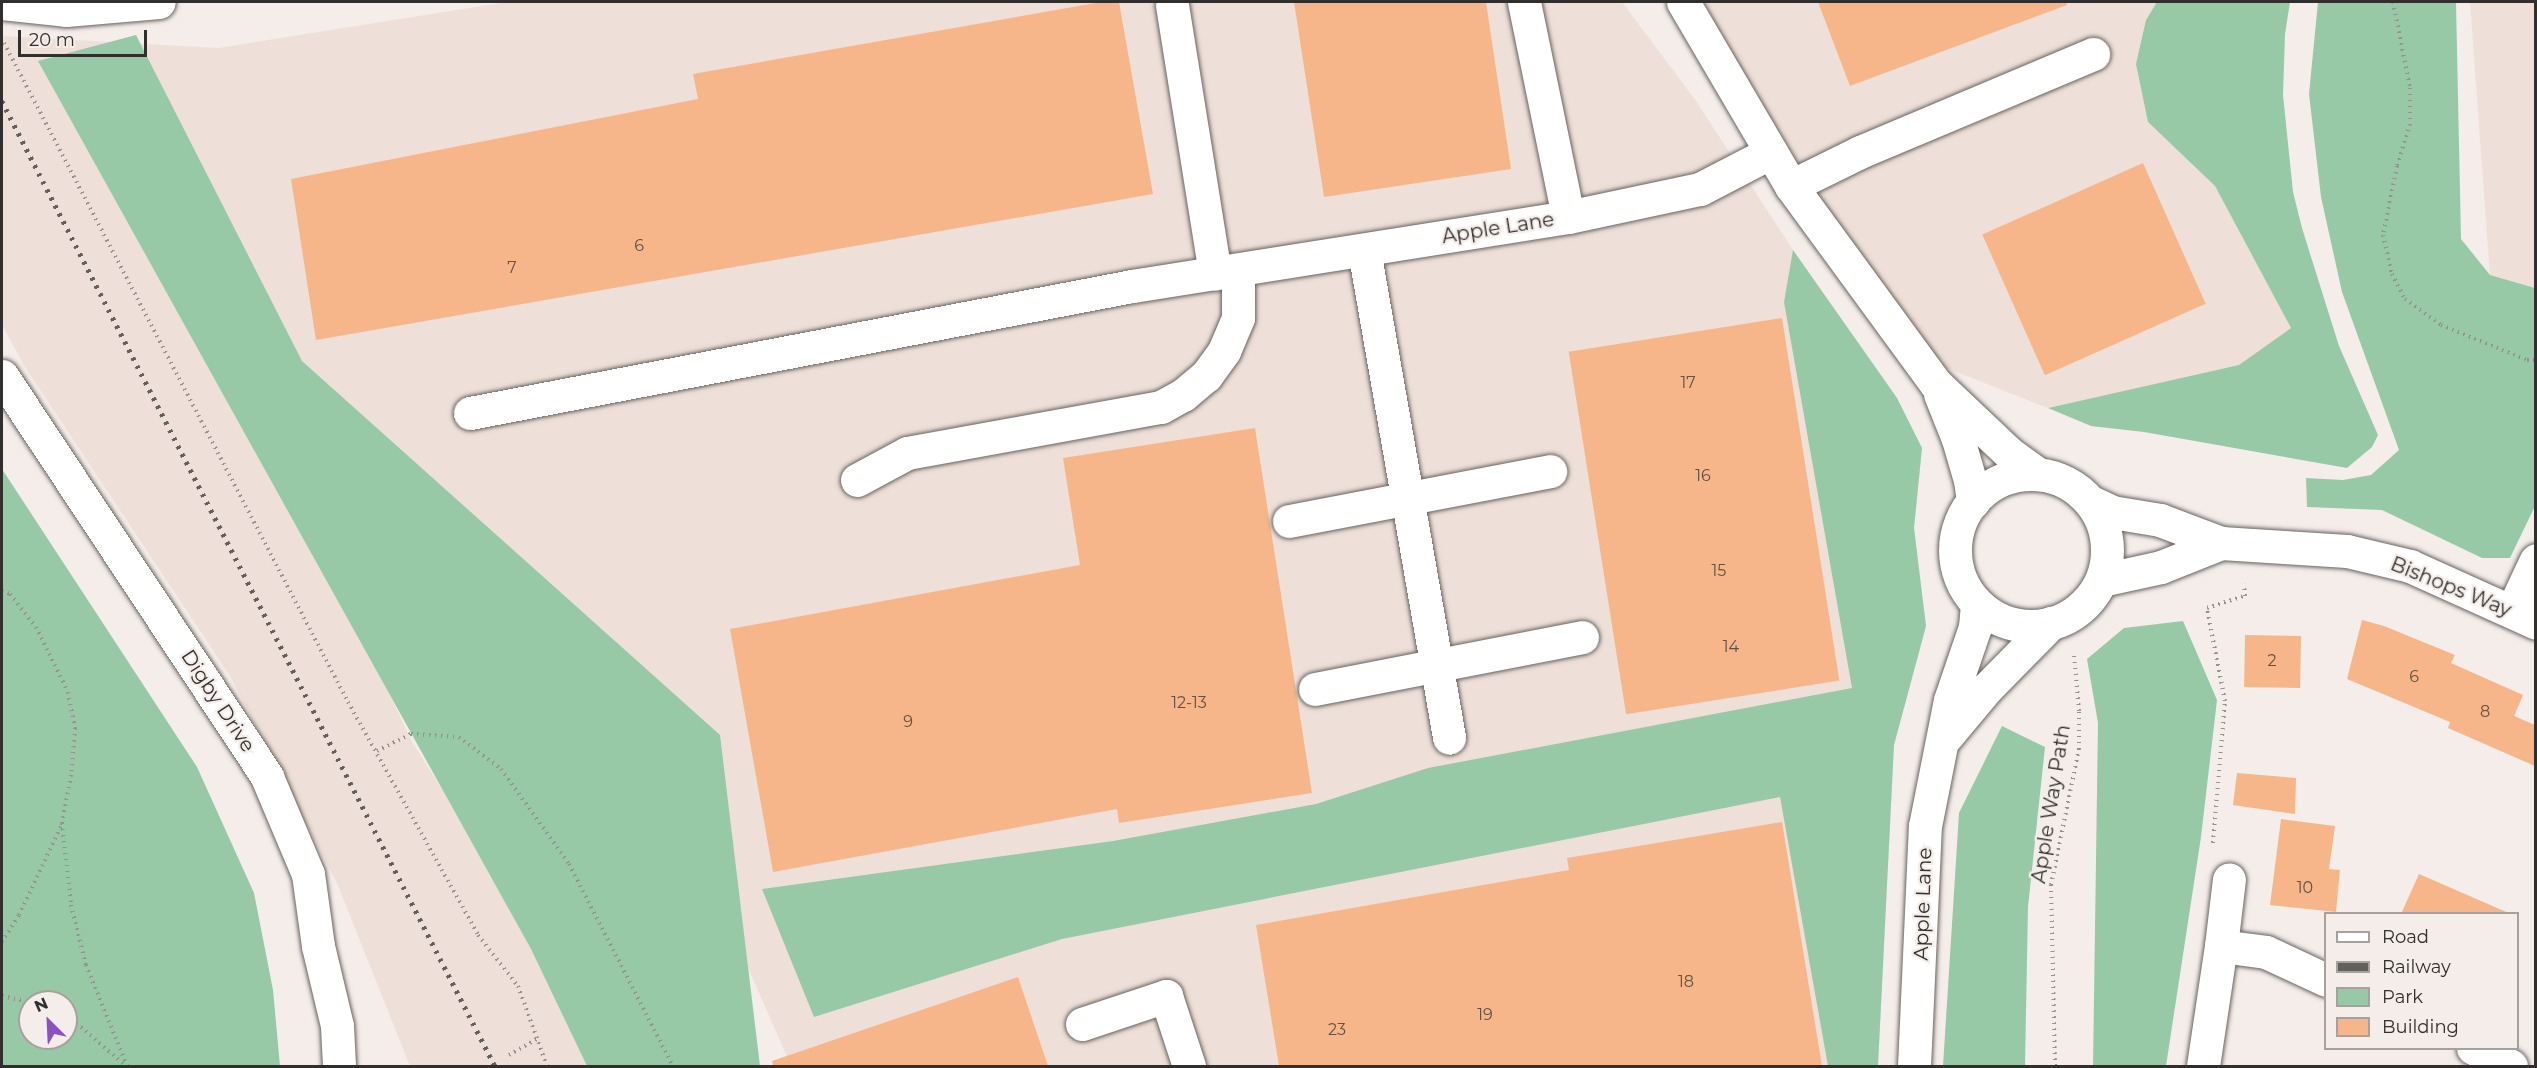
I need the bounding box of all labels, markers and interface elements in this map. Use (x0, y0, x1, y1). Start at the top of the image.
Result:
scale bar (21, 18, 150, 56)
text: 20 m (29, 29, 75, 51)
street label: Apple Lane (1440, 207, 1556, 249)
house number: 6 (634, 236, 644, 256)
house number: 7 (507, 258, 517, 278)
house number: 17 (1680, 373, 1696, 393)
house number: 16 (1695, 466, 1711, 486)
street label: Bishops Way (2387, 552, 2515, 622)
house number: 15 (1712, 561, 1726, 581)
house number: 14 (1723, 637, 1739, 657)
street label: Digby Drive (176, 645, 260, 757)
house number: 2 (2267, 651, 2277, 671)
house number: 6 (2409, 667, 2419, 687)
house number: 12-13 (1171, 693, 1207, 713)
house number: 8 (2480, 702, 2490, 722)
house number: 9 (903, 712, 913, 732)
street label: Apple Way Path (2027, 723, 2075, 885)
street label: Apple Lane (1909, 847, 1937, 961)
house number: 10 (2297, 878, 2313, 898)
legend (2324, 912, 2519, 1050)
text: Road (2382, 926, 2429, 948)
text: Railway (2382, 956, 2451, 978)
house number: 18 (1678, 972, 1694, 992)
text: Park (2382, 986, 2423, 1008)
north arrow (18, 990, 78, 1050)
text: N (32, 994, 51, 1016)
house number: 19 (1477, 1005, 1493, 1025)
text: Building (2382, 1016, 2459, 1038)
house number: 23 (1328, 1020, 1346, 1040)

